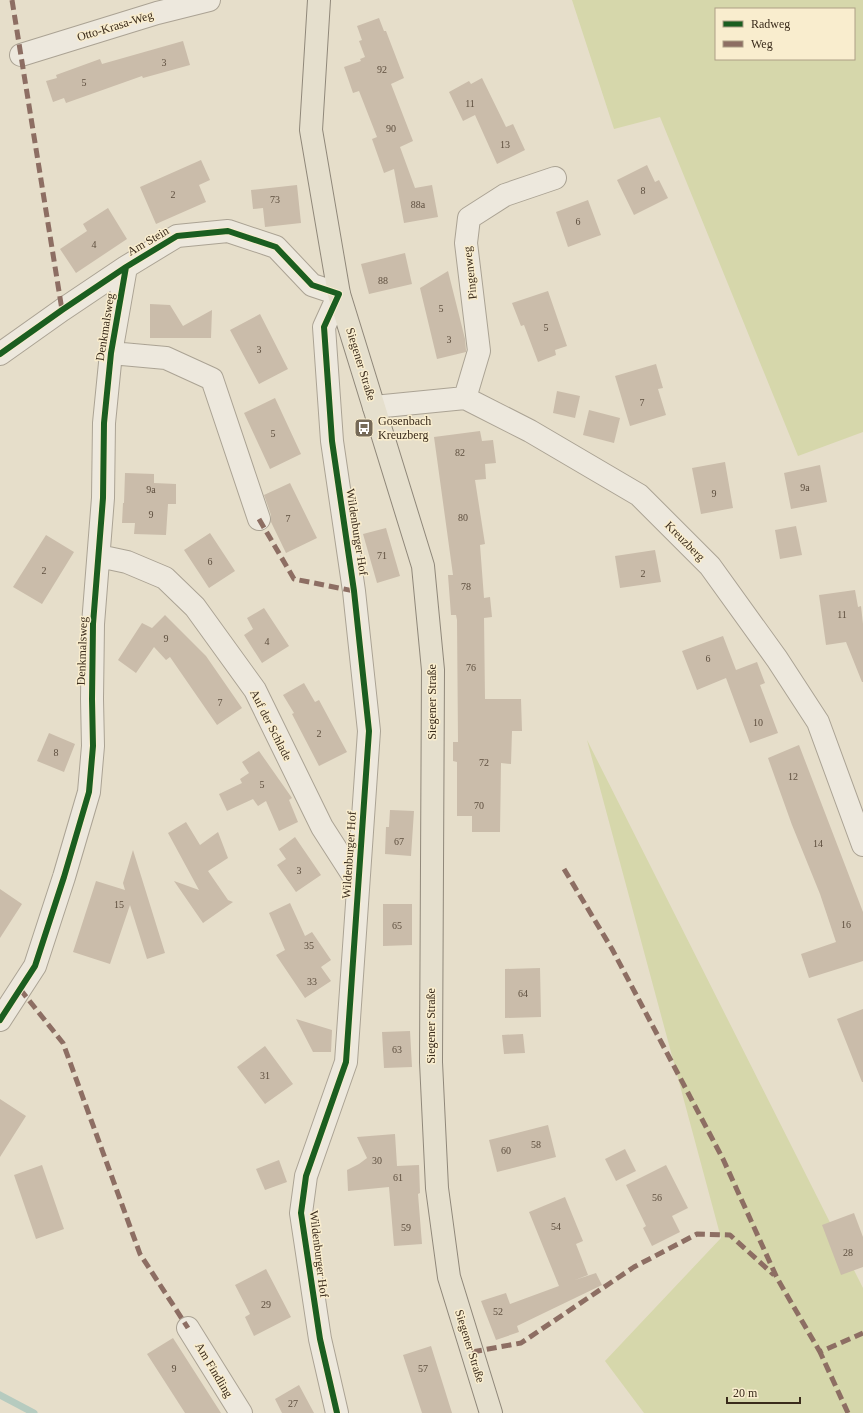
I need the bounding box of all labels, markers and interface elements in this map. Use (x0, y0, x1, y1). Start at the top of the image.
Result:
street label: Otto-Krasa-Weg (75, 8, 155, 44)
legend (715, 8, 855, 60)
text: Radweg (751, 17, 790, 31)
text: Weg (751, 37, 773, 51)
house number: 3 (162, 57, 167, 68)
house number: 92 (377, 64, 387, 75)
house number: 5 (82, 77, 87, 88)
house number: 11 (465, 98, 475, 109)
house number: 90 (386, 123, 396, 134)
house number: 13 (500, 139, 510, 150)
house number: 8 (641, 185, 646, 196)
house number: 2 (171, 189, 176, 200)
house number: 73 (270, 194, 280, 205)
house number: 88a (411, 199, 426, 210)
house number: 6 (576, 216, 581, 227)
street label: Am Stein (125, 224, 171, 258)
house number: 4 (92, 239, 97, 250)
street label: Pingenweg (460, 246, 480, 300)
house number: 88 (378, 275, 388, 286)
street label: Denkmalsweg (93, 292, 117, 362)
house number: 5 (439, 303, 444, 314)
house number: 5 (544, 322, 549, 333)
street label: Siegener Straße (343, 326, 379, 402)
house number: 3 (447, 334, 452, 345)
house number: 3 (257, 344, 262, 355)
house number: 7 (640, 397, 645, 408)
place label: Gosenbach Kreuzberg (378, 414, 431, 442)
bus stop icon: Gosenbach Kreuzberg (353, 417, 375, 439)
house number: 5 (271, 428, 276, 439)
house number: 82 (455, 447, 465, 458)
house number: 9a (800, 482, 810, 493)
house number: 9a (146, 484, 156, 495)
street label: Wildenburger Hof (343, 488, 371, 576)
house number: 9 (712, 488, 717, 499)
house number: 9 (149, 509, 154, 520)
house number: 80 (458, 512, 468, 523)
house number: 7 (286, 513, 291, 524)
street label: Kreuzberg (662, 518, 708, 564)
house number: 71 (377, 550, 387, 561)
house number: 6 (208, 556, 213, 567)
house number: 2 (42, 565, 47, 576)
house number: 2 (641, 568, 646, 579)
house number: 78 (461, 581, 471, 592)
house number: 11 (837, 609, 847, 620)
street label: Denkmalsweg (74, 616, 90, 686)
house number: 9 (164, 633, 169, 644)
house number: 4 (265, 636, 270, 647)
house number: 6 (706, 653, 711, 664)
house number: 76 (466, 662, 476, 673)
street label: Siegener Straße (425, 664, 439, 740)
street label: Auf der Schlade (247, 687, 295, 763)
house number: 7 (218, 697, 223, 708)
house number: 10 (753, 717, 763, 728)
house number: 2 (317, 728, 322, 739)
house number: 8 (54, 747, 59, 758)
house number: 72 (479, 757, 489, 768)
house number: 12 (788, 771, 798, 782)
house number: 5 (260, 779, 265, 790)
house number: 70 (474, 800, 484, 811)
street label: Wildenburger Hof (339, 811, 359, 899)
house number: 67 (394, 836, 404, 847)
house number: 14 (813, 838, 823, 849)
house number: 3 (297, 865, 302, 876)
house number: 15 (114, 899, 124, 910)
house number: 16 (841, 919, 851, 930)
house number: 65 (392, 920, 402, 931)
house number: 35 (304, 940, 314, 951)
house number: 33 (307, 976, 317, 987)
street label: Siegener Straße (424, 988, 438, 1064)
house number: 64 (518, 988, 528, 999)
house number: 63 (392, 1044, 402, 1055)
house number: 31 (260, 1070, 270, 1081)
house number: 58 (531, 1139, 541, 1150)
house number: 60 (501, 1145, 511, 1156)
house number: 30 (372, 1155, 382, 1166)
house number: 61 (393, 1172, 403, 1183)
house number: 56 (652, 1192, 662, 1203)
street label: Wildenburger Hof (307, 1210, 331, 1298)
house number: 54 (551, 1221, 561, 1232)
house number: 59 (401, 1222, 411, 1233)
house number: 28 (843, 1247, 853, 1258)
house number: 29 (261, 1299, 271, 1310)
house number: 52 (493, 1306, 503, 1317)
street label: Siegener Straße (452, 1308, 488, 1384)
street label: Am Findling (192, 1340, 236, 1400)
house number: 9 (172, 1363, 177, 1374)
house number: 57 (418, 1363, 428, 1374)
scale bar (727, 1379, 800, 1405)
text: 20 m (733, 1386, 758, 1400)
house number: 27 (288, 1398, 298, 1409)

